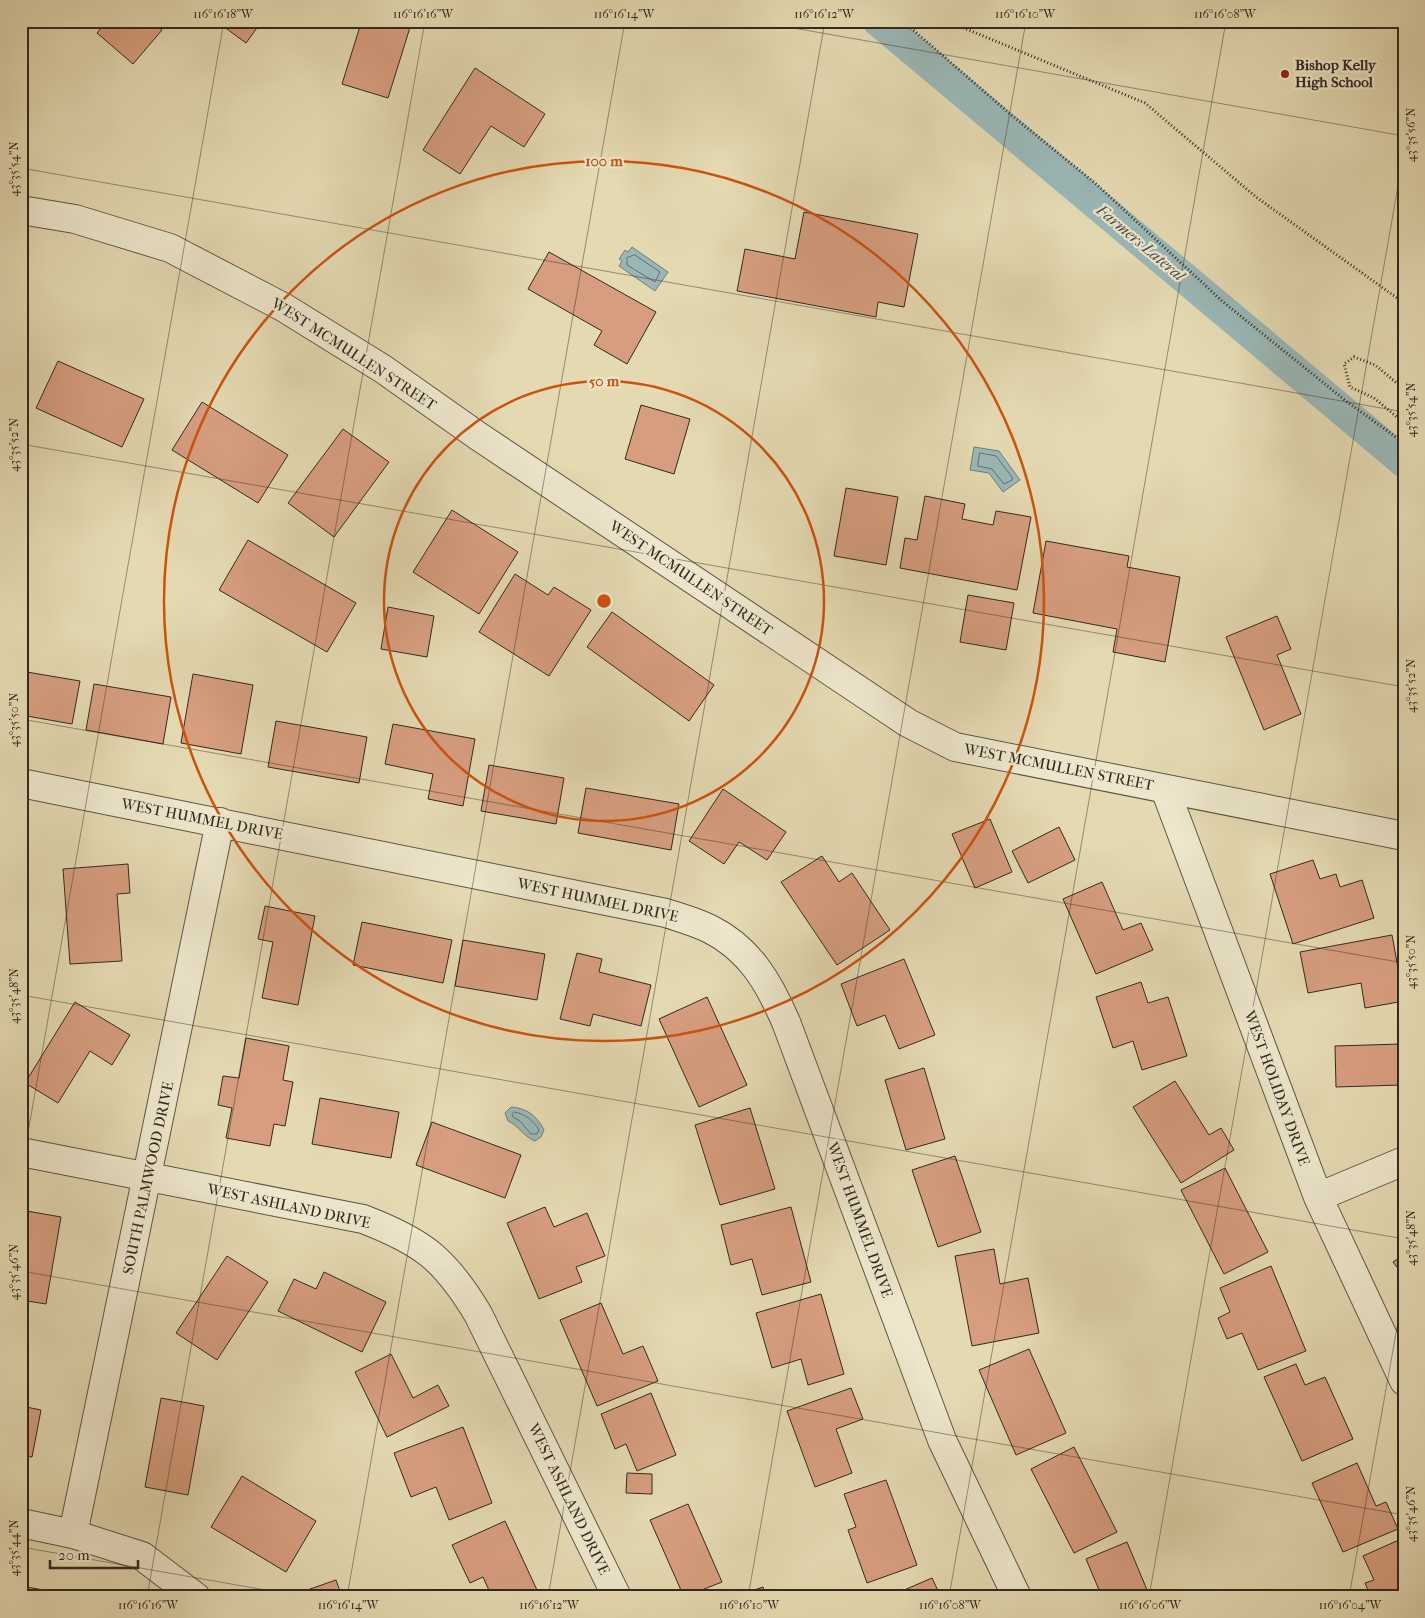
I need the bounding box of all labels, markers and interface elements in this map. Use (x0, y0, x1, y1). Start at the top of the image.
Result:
text: 116°16'18"W (193, 7, 254, 21)
text: 116°16'16"W (393, 7, 454, 21)
text: 116°16'14"W (594, 7, 655, 21)
text: 116°16'12"W (794, 7, 855, 21)
text: 116°16'10"W (995, 7, 1056, 21)
text: 116°16'08"W (1194, 7, 1257, 21)
place label: Bishop Kelly High School (1295, 56, 1377, 91)
marker: Bishop Kelly High School (1279, 68, 1291, 80)
text: 43°35'56"N (1404, 108, 1418, 162)
text: 43°35'54"N (7, 141, 21, 197)
text: 100 m (585, 152, 623, 170)
water label: Farmers Lateral (1092, 200, 1190, 286)
street label: WEST MCMULLEN STREET (267, 293, 441, 415)
text: 50 m (589, 372, 620, 390)
text: 43°35'54"N (1404, 382, 1418, 438)
text: 43°35'52"N (7, 418, 21, 472)
street label: WEST MCMULLEN STREET (605, 516, 777, 640)
centre of rings (595, 592, 613, 610)
text: 43°35'52"N (1404, 659, 1418, 713)
text: 43°35'50"N (7, 693, 21, 747)
street label: WEST MCMULLEN STREET (962, 740, 1156, 794)
street label: WEST HUMMEL DRIVE (119, 794, 284, 844)
street label: WEST HUMMEL DRIVE (515, 874, 680, 926)
text: 43°35'50"N (1404, 935, 1418, 989)
text: 43°35'48"N (7, 968, 21, 1024)
street label: WEST HOLIDAY DRIVE (1240, 1007, 1313, 1168)
street label: SOUTH PALMWOOD DRIVE (119, 1080, 177, 1276)
street label: WEST HUMMEL DRIVE (823, 1139, 897, 1300)
street label: WEST ASHLAND DRIVE (205, 1180, 372, 1232)
text: 43°35'48"N (1404, 1210, 1418, 1266)
text: 43°35'46"N (7, 1244, 21, 1300)
street label: WEST ASHLAND DRIVE (524, 1419, 614, 1578)
text: 43°35'46"N (1404, 1486, 1418, 1542)
text: 43°35'44"N (7, 1519, 21, 1577)
scale bar (50, 1538, 138, 1570)
text: 20 m (58, 1546, 90, 1564)
text: 116°16'16"W (118, 1598, 179, 1612)
text: 116°16'14"W (318, 1598, 379, 1612)
text: 116°16'12"W (519, 1598, 580, 1612)
text: 116°16'10"W (719, 1598, 780, 1612)
text: 116°16'08"W (919, 1598, 982, 1612)
text: 116°16'06"W (1119, 1598, 1182, 1612)
text: 116°16'04"W (1319, 1598, 1383, 1612)

